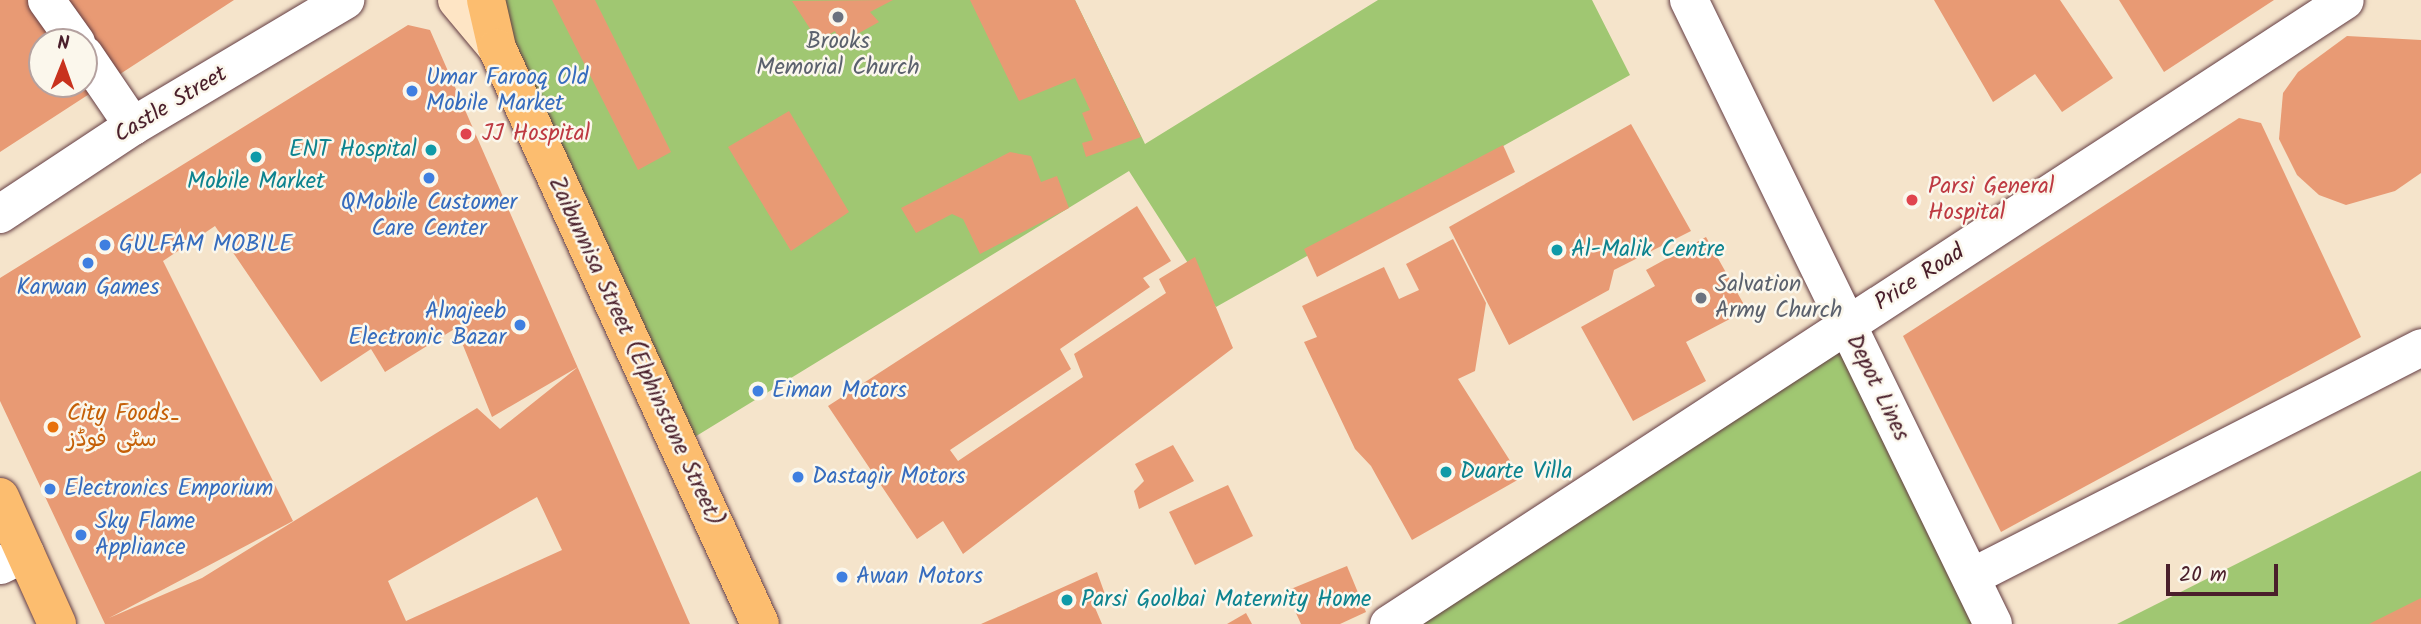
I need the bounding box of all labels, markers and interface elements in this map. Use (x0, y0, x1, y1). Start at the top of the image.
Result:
marker: Brooks Memorial Church (830, 9, 846, 25)
north arrow (28, 28, 98, 98)
place label: Brooks Memorial Church (756, 28, 920, 82)
text: N (57, 29, 70, 59)
street label: Castle Street (110, 61, 232, 149)
place label: Umar Farooq Old Mobile Market (426, 64, 588, 118)
marker: Umar Farooq Old Mobile Market (404, 83, 420, 99)
place label: JJ Hospital (482, 120, 590, 148)
marker: JJ Hospital (456, 124, 476, 144)
place label: ENT Hospital (289, 136, 417, 164)
marker: ENT Hospital (423, 142, 439, 158)
marker: Mobile Market (248, 149, 264, 165)
place label: Mobile Market (187, 168, 325, 196)
marker: QMobile Customer Care Center (421, 170, 437, 186)
street label: Zaibunnisa Street (Elphinstone Street) (542, 173, 728, 531)
place label: Parsi General Hospital (1928, 173, 2054, 227)
place label: QMobile Customer Care Center (341, 189, 517, 243)
marker: Parsi General Hospital (1902, 190, 1922, 210)
place label: GULFAM MOBILE (119, 231, 293, 259)
place label: Al-Malik Centre (1571, 236, 1724, 264)
marker: GULFAM MOBILE (97, 237, 113, 253)
street label: Price Road (1870, 239, 1970, 317)
marker: Al-Malik Centre (1549, 242, 1565, 258)
marker: Karwan Games (80, 255, 96, 271)
place label: Salvation Army Church (1715, 271, 1842, 325)
place label: Karwan Games (16, 274, 160, 302)
marker: Salvation Army Church (1693, 290, 1709, 306)
place label: Alnajeeb Electronic Bazar (348, 298, 506, 352)
marker: Alnajeeb Electronic Bazar (512, 317, 528, 333)
street label: Depot Lines (1839, 330, 1915, 446)
place label: Eiman Motors (772, 377, 907, 405)
marker: Eiman Motors (750, 383, 766, 399)
place label: City Foods۔ سٹی فوڈز (67, 400, 180, 454)
marker: City Foods۔ سٹی فوڈز (45, 419, 61, 435)
place label: Duarte Villa (1460, 458, 1573, 486)
place label: Dastagir Motors (812, 463, 966, 491)
marker: Duarte Villa (1438, 464, 1454, 480)
marker: Dastagir Motors (790, 469, 806, 485)
place label: Electronics Emporium (64, 475, 273, 503)
marker: Electronics Emporium (42, 481, 58, 497)
place label: Sky Flame Appliance (95, 508, 195, 562)
marker: Sky Flame Appliance (73, 527, 89, 543)
scale bar (2169, 550, 2281, 594)
text: 20 m (2179, 559, 2227, 592)
place label: Awan Motors (856, 563, 983, 591)
marker: Awan Motors (834, 569, 850, 585)
place label: Parsi Goolbai Maternity Home (1081, 586, 1371, 614)
marker: Parsi Goolbai Maternity Home (1059, 592, 1075, 608)

